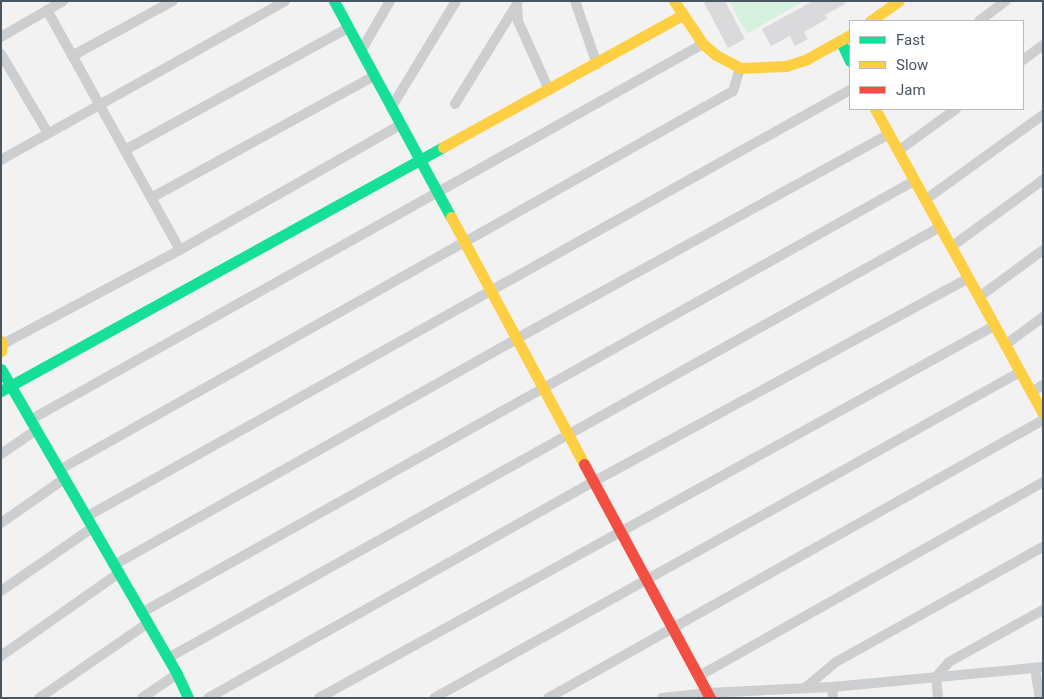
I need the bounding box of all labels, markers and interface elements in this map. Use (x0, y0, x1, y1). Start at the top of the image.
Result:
legend (849, 20, 1024, 110)
text: Fast (896, 31, 925, 49)
text: Slow (896, 56, 928, 74)
text: Jam (896, 81, 926, 99)

